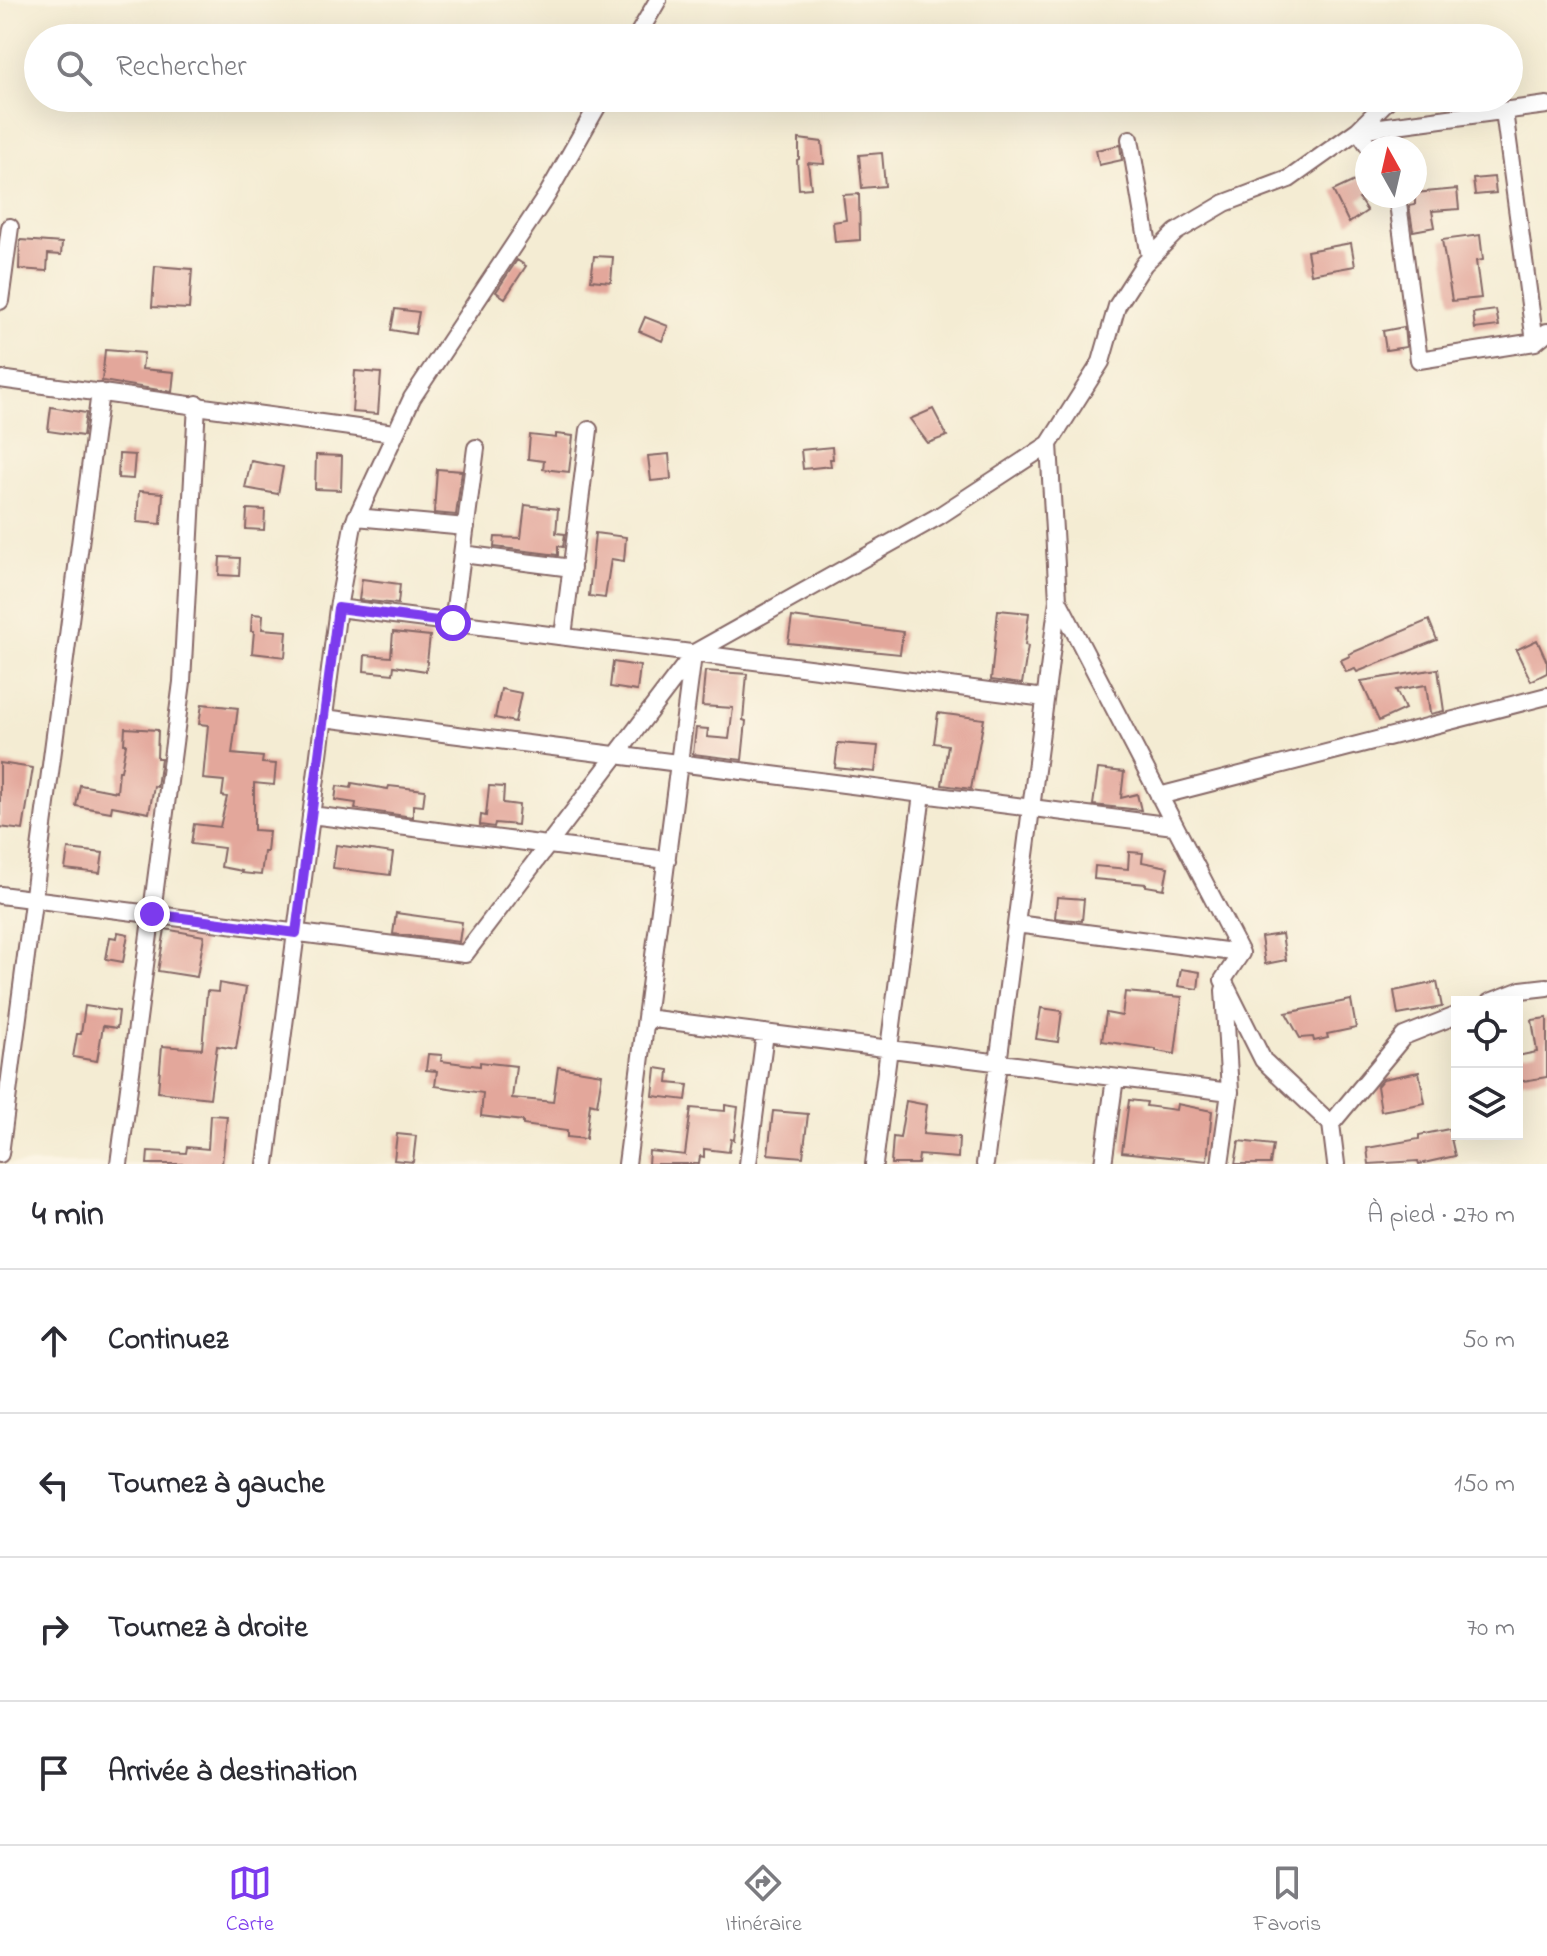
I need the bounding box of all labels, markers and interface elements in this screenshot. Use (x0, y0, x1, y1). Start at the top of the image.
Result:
search box (24, 24, 1523, 112)
icon: search (52, 46, 96, 90)
text: Rechercher (116, 46, 247, 90)
north arrow (1355, 136, 1427, 208)
route start (435, 605, 471, 641)
route end (134, 896, 170, 932)
map controls (1451, 996, 1523, 1140)
button: locate (1451, 996, 1523, 1068)
button: layers (1451, 1068, 1523, 1140)
text: 4 min (32, 1191, 104, 1241)
text: À pied · 270 m (1367, 1197, 1515, 1235)
icon: ahead (32, 1319, 76, 1363)
text: Continuez (108, 1319, 228, 1363)
text: 50 m (1462, 1322, 1515, 1360)
icon: left (32, 1463, 76, 1507)
text: Tournez à gauche (108, 1463, 325, 1507)
text: 150 m (1454, 1466, 1515, 1504)
icon: right (32, 1607, 76, 1651)
text: Tournez à droite (108, 1607, 308, 1651)
text: 70 m (1466, 1610, 1515, 1648)
icon: arrive (32, 1751, 76, 1795)
text: Arrivée à destination (108, 1751, 357, 1795)
tab: Carte (226, 1861, 274, 1941)
tab: Itinéraire (725, 1861, 802, 1941)
tab: Favoris (1253, 1861, 1321, 1941)

